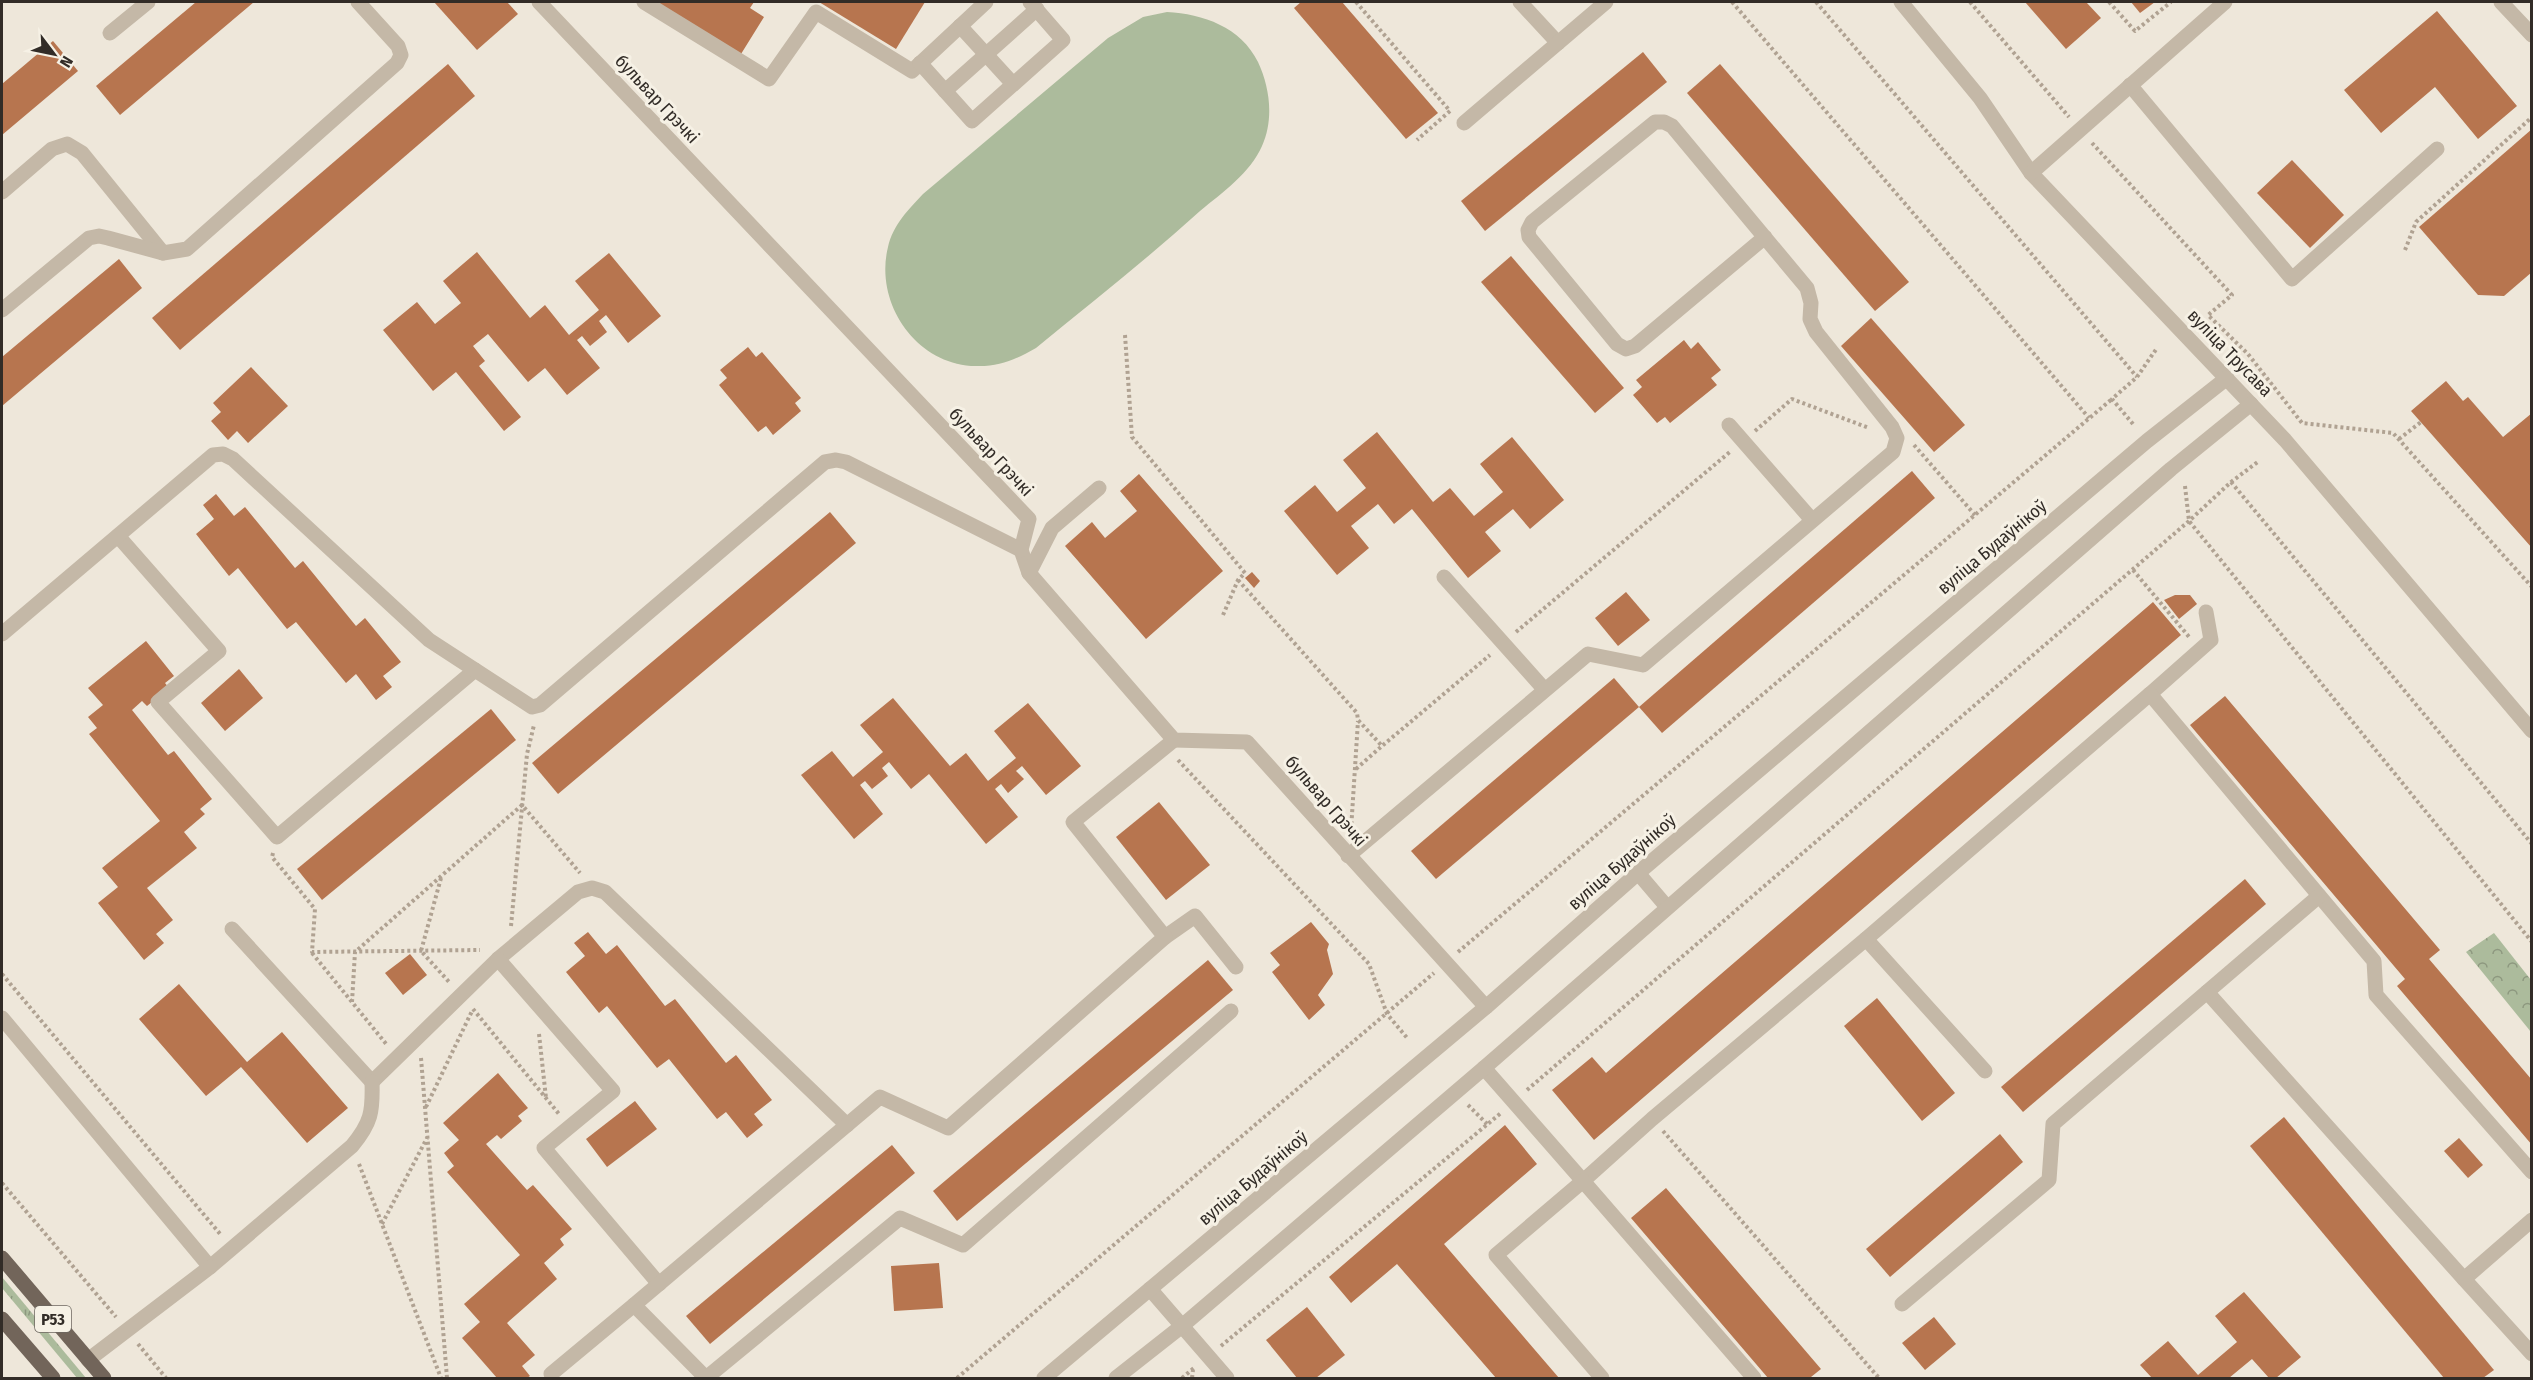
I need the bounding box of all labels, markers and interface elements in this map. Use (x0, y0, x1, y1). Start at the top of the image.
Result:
north arrow (24, 24, 84, 84)
street label: бульвар Грэчкі (610, 50, 704, 148)
text: N (56, 53, 77, 71)
street label: вуліца Трусава (2183, 305, 2277, 401)
street label: бульвар Грэчкі (944, 403, 1038, 501)
street label: вуліца Будаўнікоў (1933, 495, 2051, 599)
street label: бульвар Грэчкі (1281, 751, 1371, 851)
street label: вуліца Будаўнікоў (1564, 809, 1680, 915)
street label: вуліца Будаўнікоў (1194, 1126, 1312, 1230)
road number: Р53 (35, 1306, 71, 1332)

